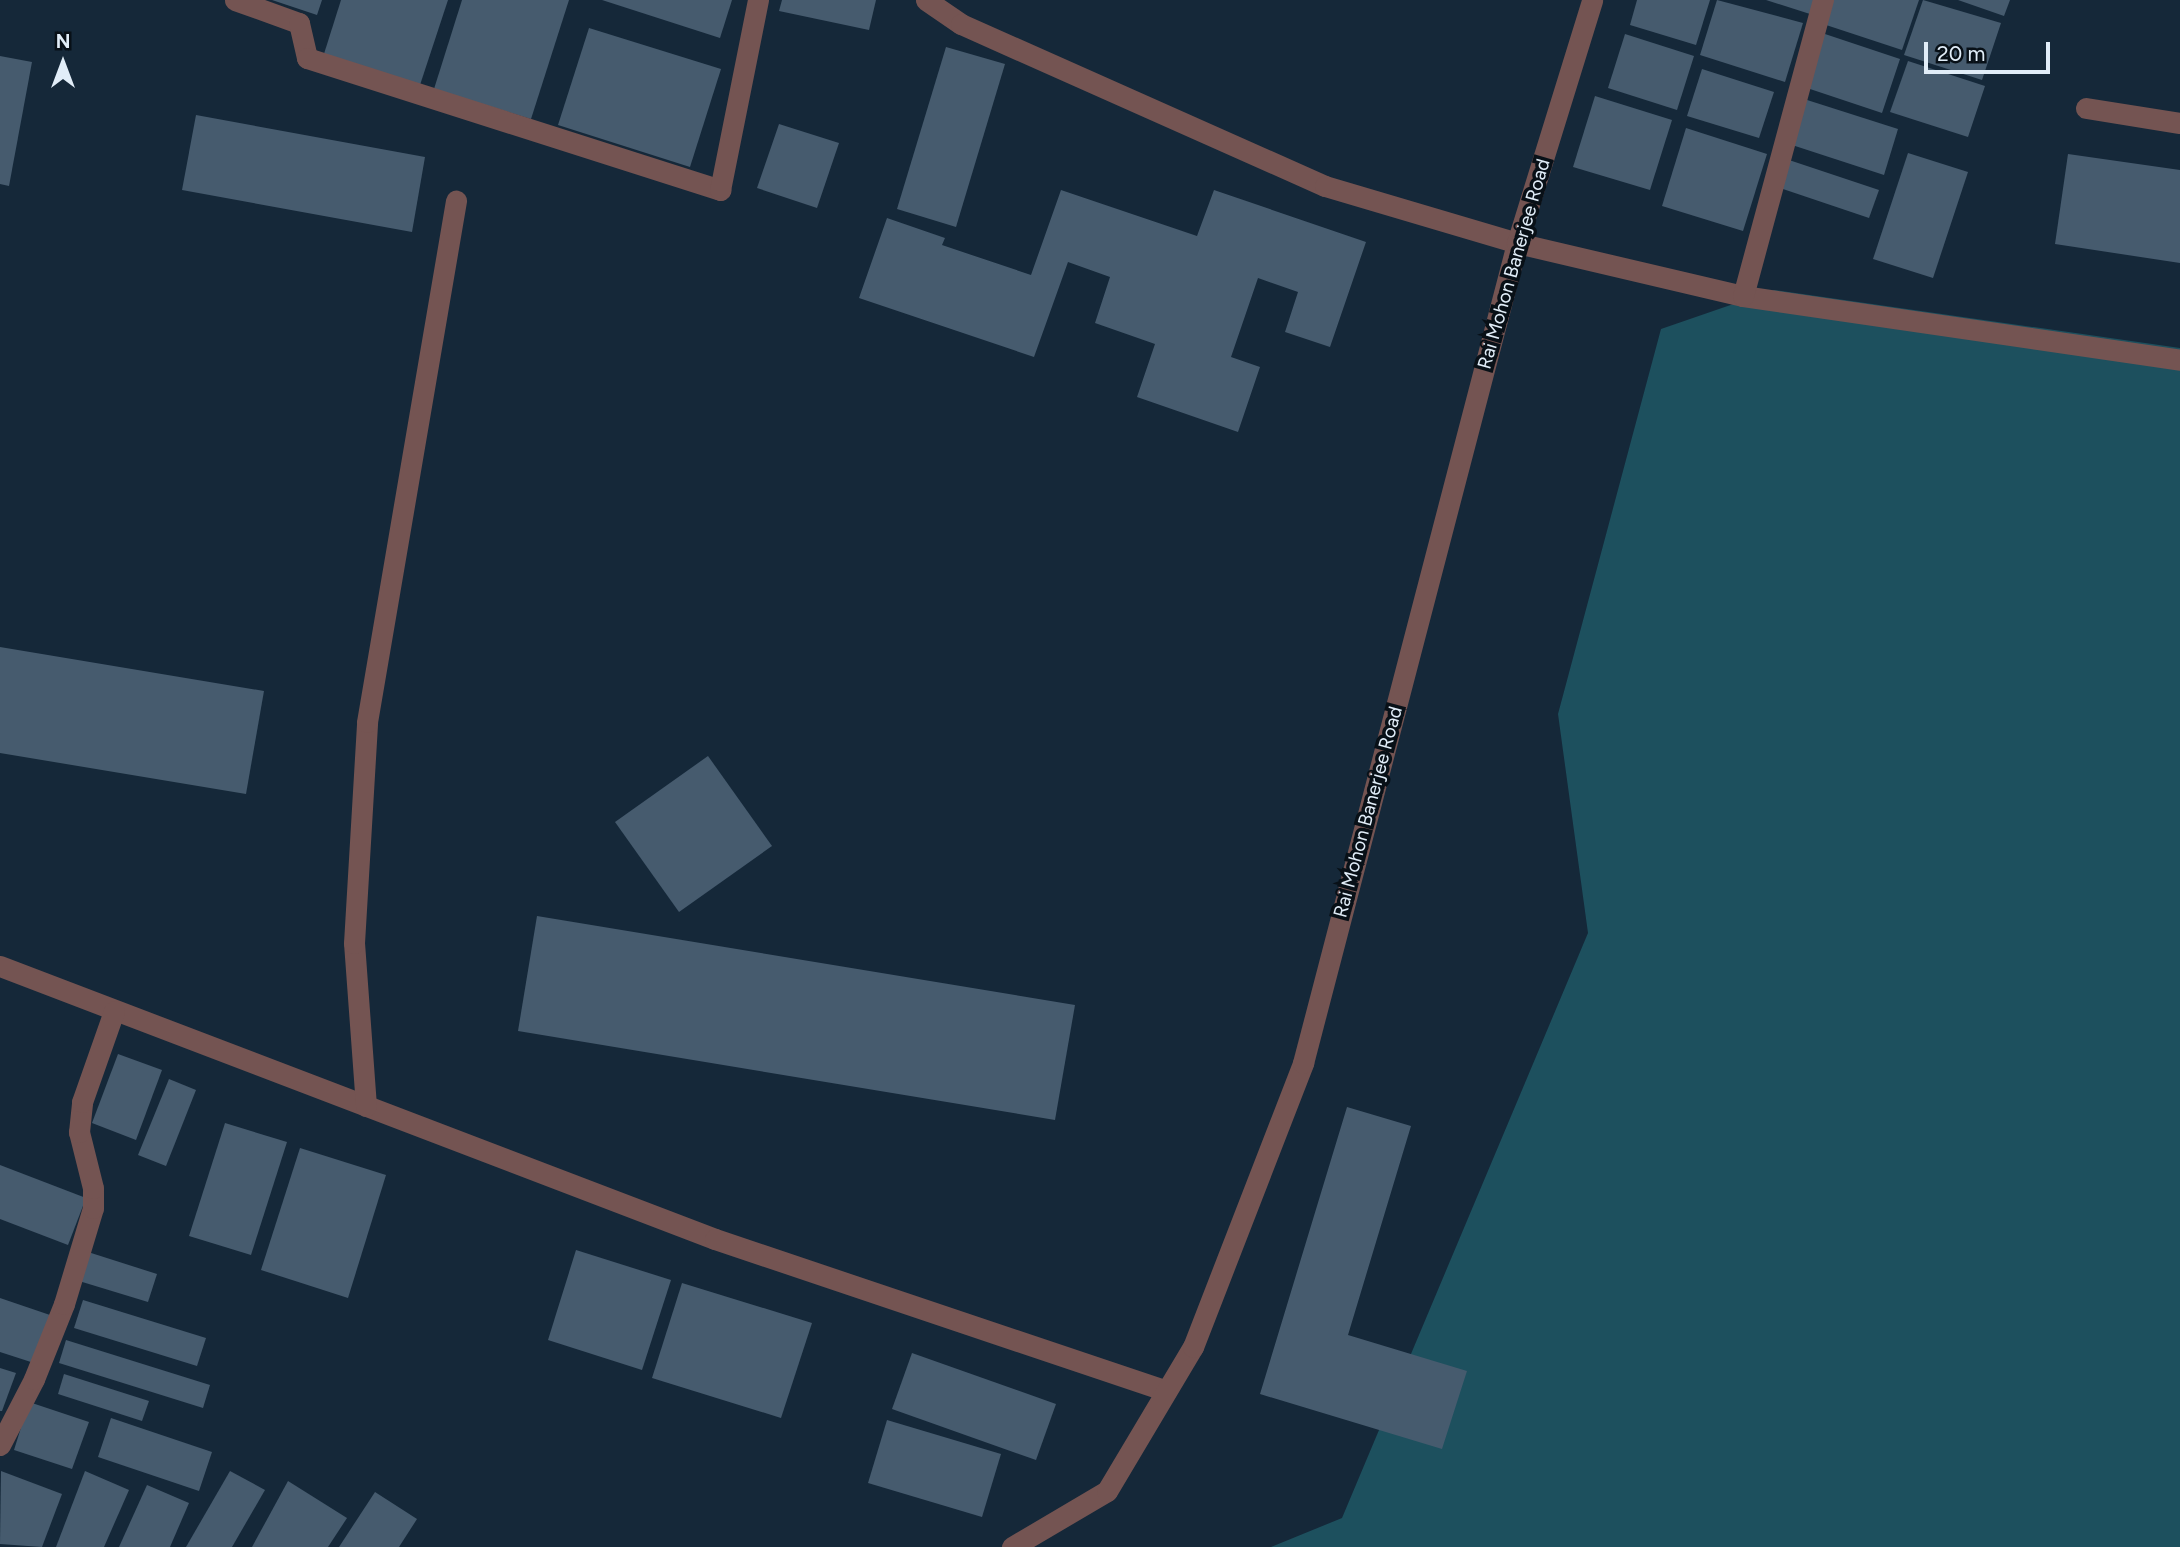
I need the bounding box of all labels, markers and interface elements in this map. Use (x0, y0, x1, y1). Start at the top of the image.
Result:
north arrow (28, 28, 98, 98)
scale bar (1928, 28, 2054, 72)
text: N (56, 30, 70, 53)
text: 20 m (1937, 41, 1985, 66)
street label: Rai Mohon Banerjee Road (1473, 156, 1555, 372)
street label: Rai Mohon Banerjee Road (1329, 704, 1407, 920)

